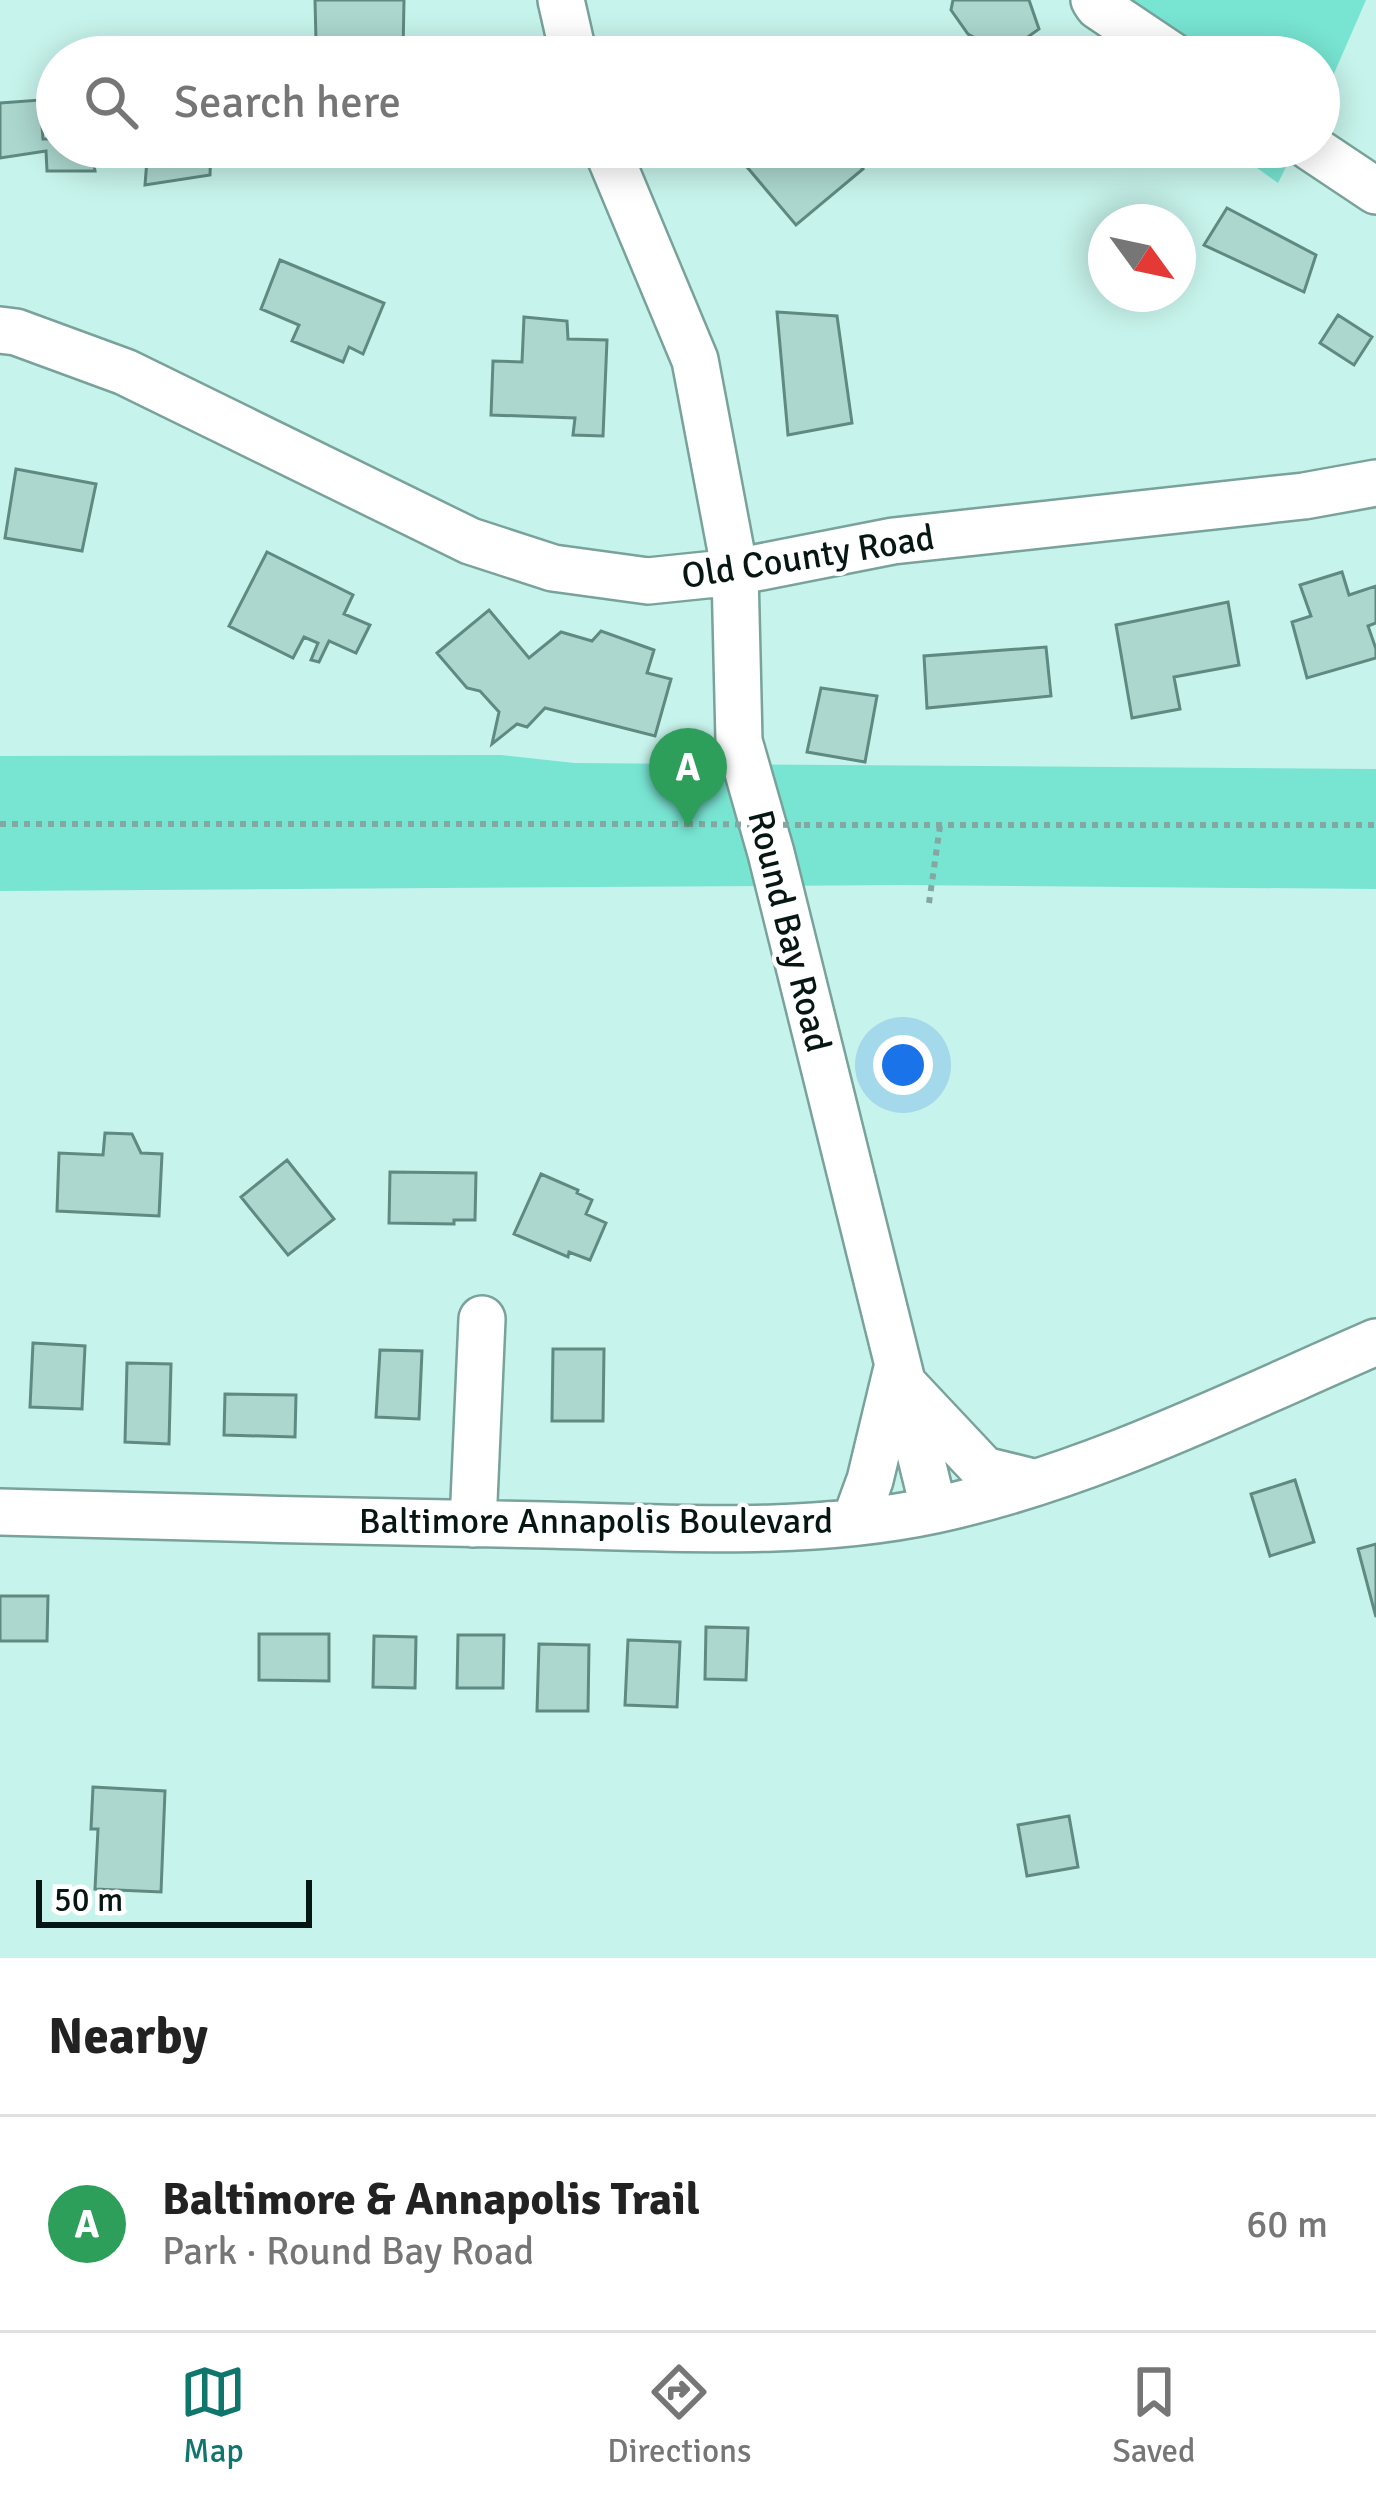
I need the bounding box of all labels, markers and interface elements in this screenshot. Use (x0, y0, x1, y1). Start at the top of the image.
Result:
search box (36, 36, 1340, 168)
icon: search (78, 69, 144, 135)
text: Search here (174, 75, 401, 130)
north arrow (1088, 204, 1196, 312)
street label: Old County Road (678, 515, 938, 599)
pin: A (649, 728, 727, 827)
street label: Round Bay Road (737, 805, 841, 1057)
your location (873, 1035, 933, 1095)
street label: Baltimore Annapolis Boulevard (359, 1499, 833, 1544)
scale bar (36, 1874, 312, 1927)
text: 50 m (54, 1880, 123, 1921)
text: Nearby (48, 2005, 208, 2068)
text: Baltimore & Annapolis Trail (162, 2172, 700, 2227)
text: A (75, 2200, 99, 2248)
text: 60 m (1246, 2200, 1328, 2248)
text: Park · Round Bay Road (162, 2227, 534, 2275)
tab: Map (180, 2359, 246, 2472)
tab: Directions (607, 2359, 752, 2472)
tab: Saved (1112, 2359, 1196, 2472)

